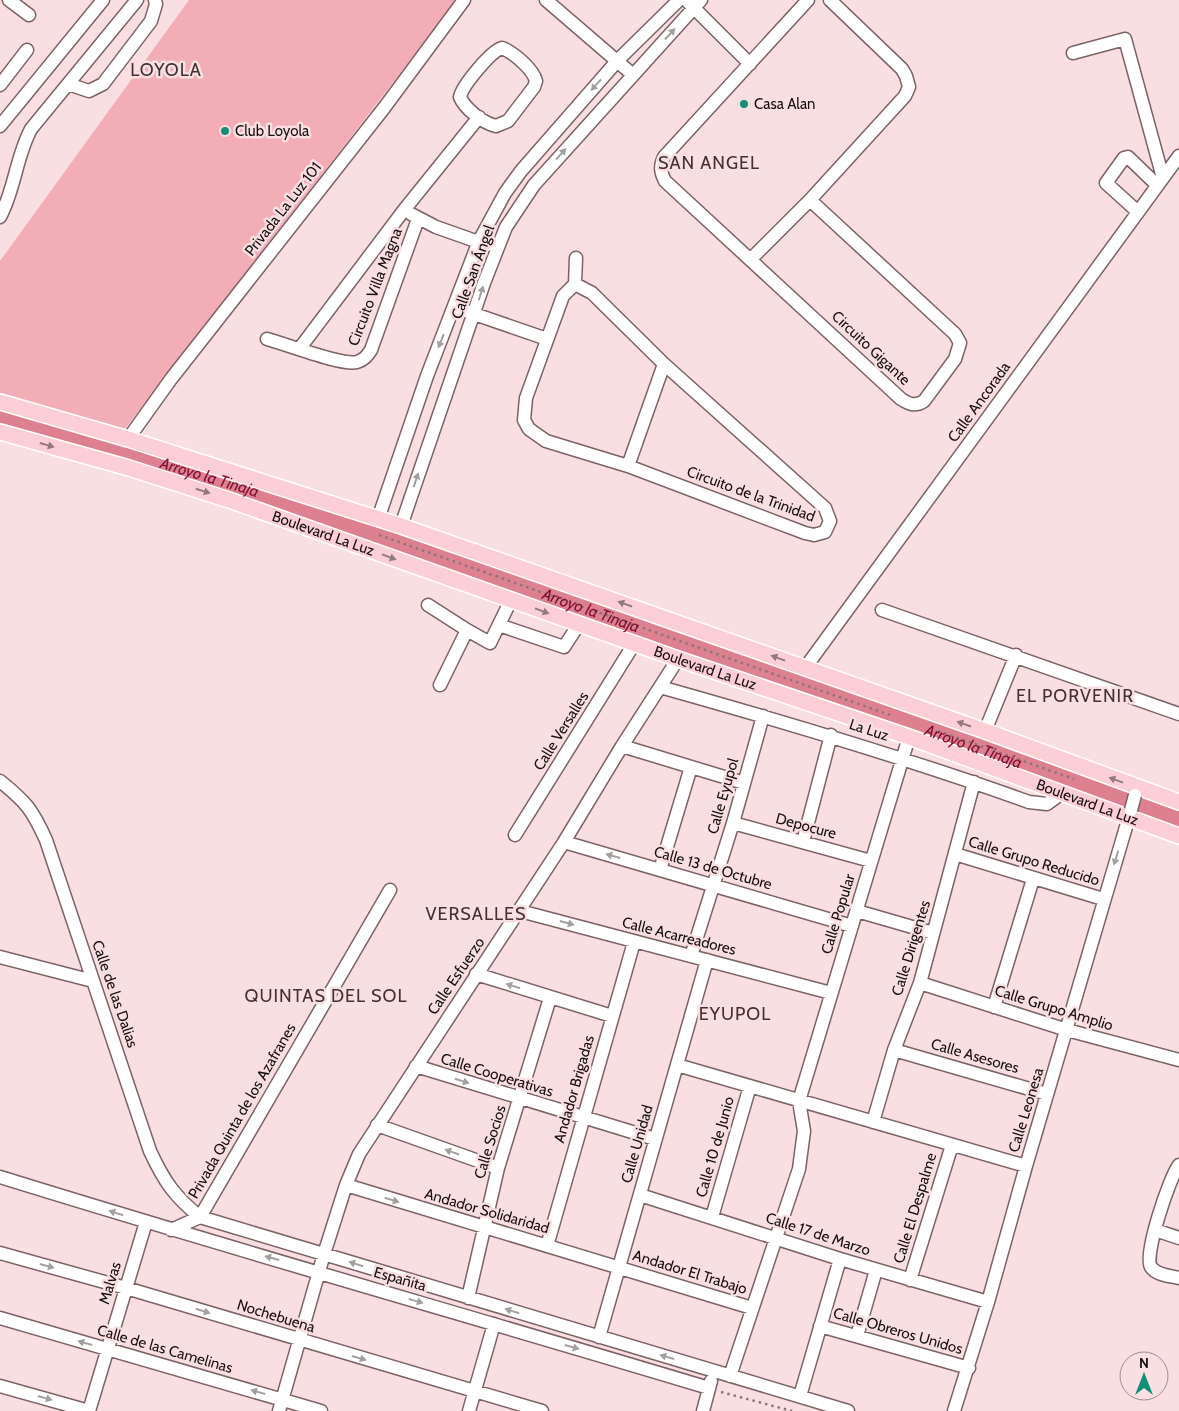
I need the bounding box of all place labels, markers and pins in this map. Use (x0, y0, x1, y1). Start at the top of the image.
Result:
place label: Casa Alan (754, 95, 816, 113)
marker: Casa Alan (738, 98, 750, 110)
place label: Club Loyola (235, 122, 310, 140)
marker: Club Loyola (219, 125, 231, 137)

